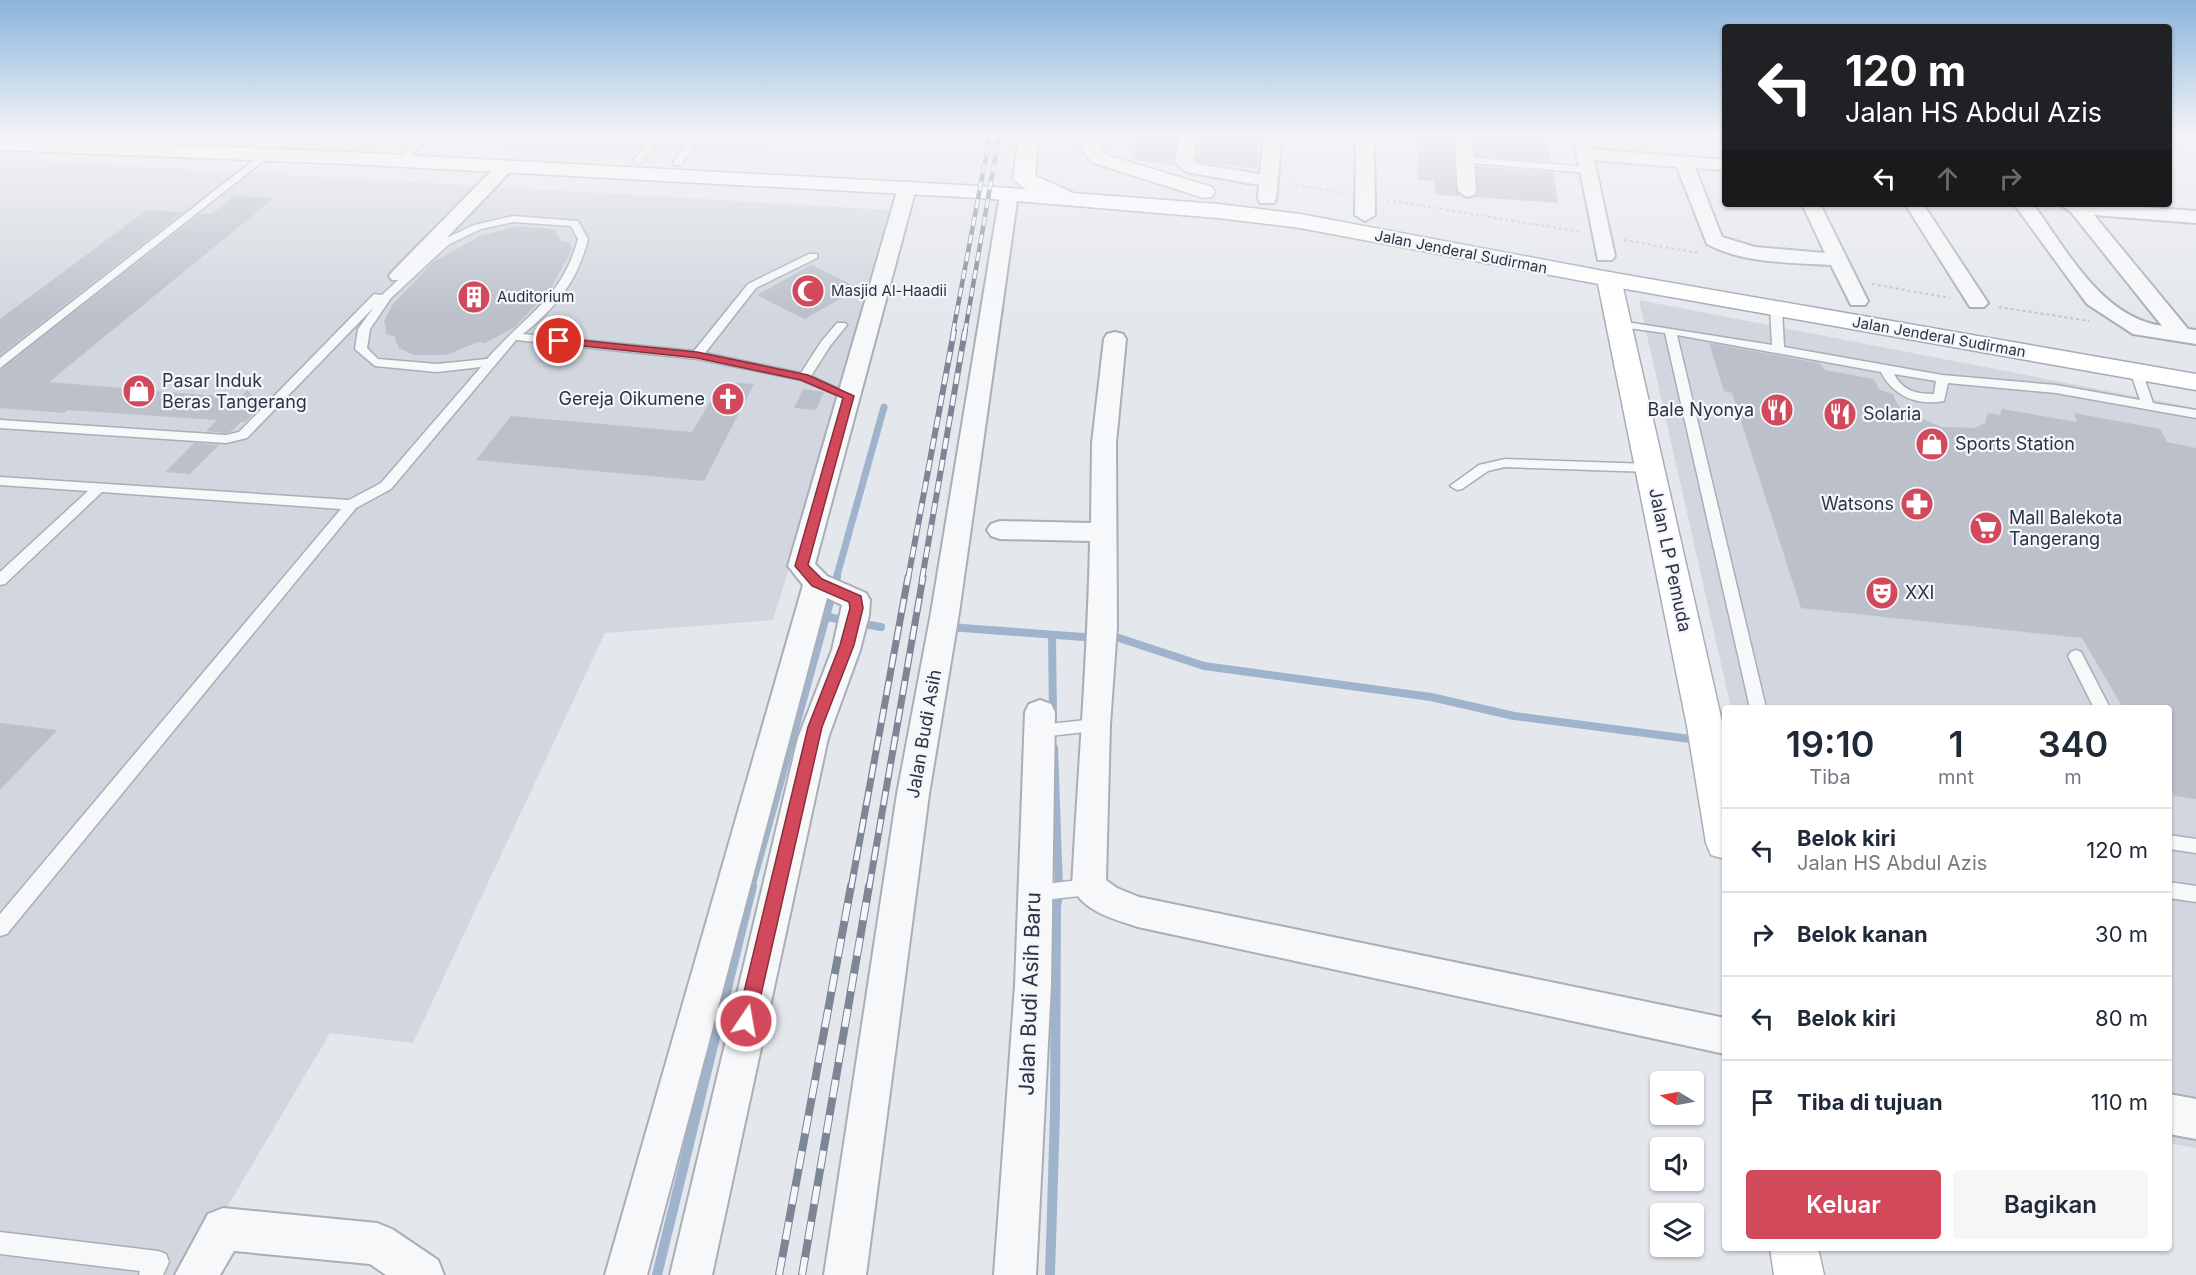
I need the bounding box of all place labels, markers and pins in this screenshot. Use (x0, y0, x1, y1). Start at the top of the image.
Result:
mosque icon: Masjid Al-Haadii (790, 273, 826, 309)
building icon: Auditorium (456, 279, 492, 315)
place label: Masjid Al-Haadii (831, 281, 947, 300)
place label: Auditorium (497, 287, 574, 306)
pin (533, 315, 584, 366)
place label: Pasar Induk Beras Tangerang (162, 370, 307, 412)
shop icon: Pasar Induk Beras Tangerang (121, 373, 157, 409)
church icon: Gereja Oikumene (710, 381, 746, 417)
place label: Gereja Oikumene (559, 388, 705, 409)
restaurant icon: Bale Nyonya (1759, 392, 1795, 428)
restaurant icon: Solaria (1822, 396, 1858, 432)
place label: Bale Nyonya (1647, 399, 1754, 420)
place label: Solaria (1863, 403, 1921, 424)
shop icon: Sports Station (1914, 426, 1950, 462)
place label: Sports Station (1955, 433, 2075, 454)
pharmacy icon: Watsons (1899, 486, 1935, 522)
place label: Watsons (1821, 493, 1894, 514)
place label: Mall Balekota Tangerang (2009, 507, 2122, 549)
supermarket icon: Mall Balekota Tangerang (1968, 510, 2004, 546)
theatre icon: XXI (1864, 575, 1900, 611)
place label: XXI (1905, 582, 1934, 603)

